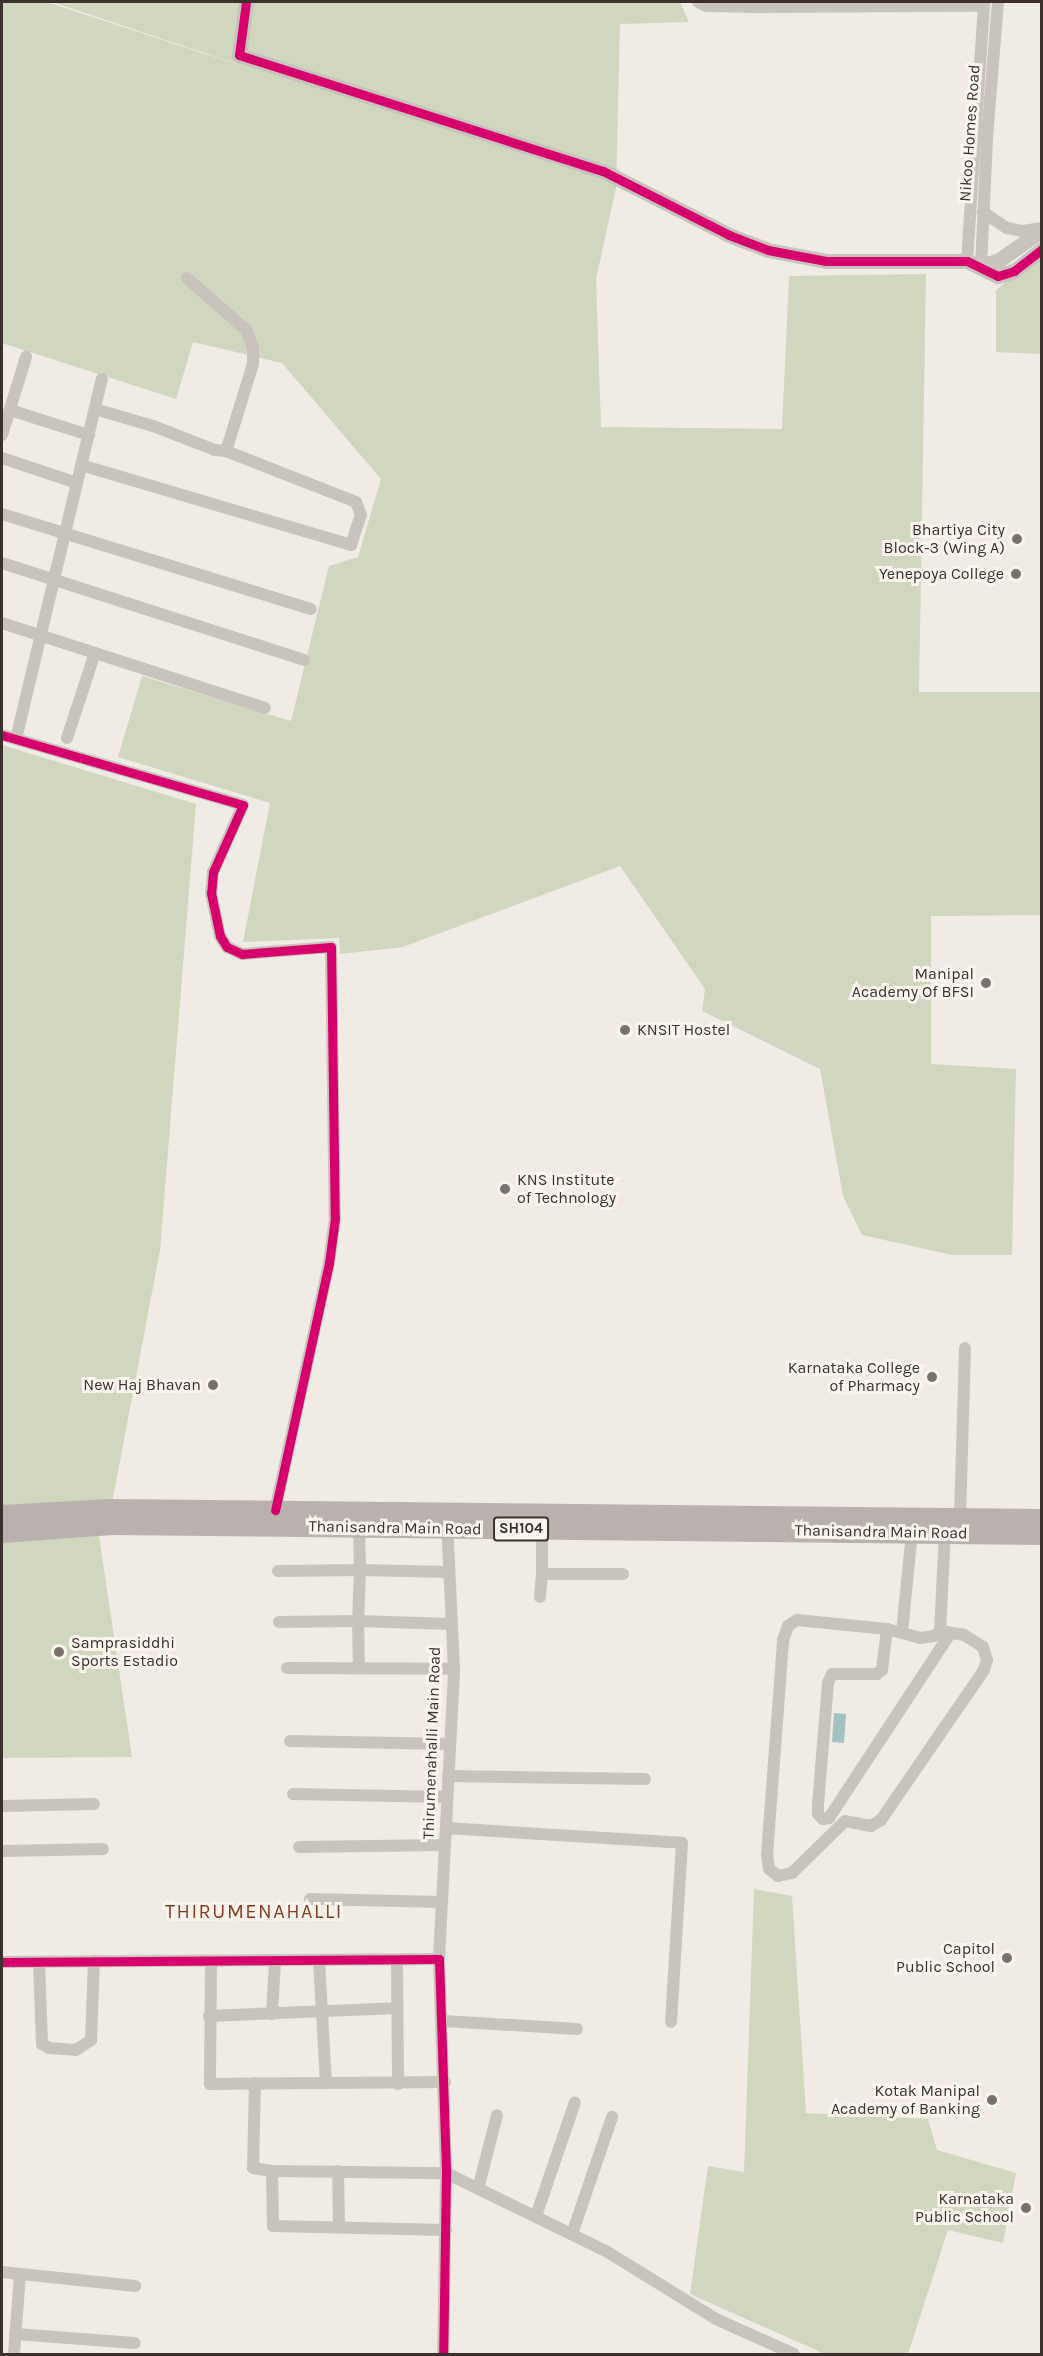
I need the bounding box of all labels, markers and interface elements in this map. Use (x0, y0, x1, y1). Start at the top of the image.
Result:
street label: Nikoo Homes Road (956, 64, 984, 202)
place label: Bhartiya City Block-3 (Wing A) (884, 520, 1005, 558)
marker: Bhartiya City Block-3 (Wing A) (1010, 532, 1024, 546)
place label: Yenepoya College (879, 564, 1004, 584)
marker: Yenepoya College (1009, 567, 1023, 581)
place label: Manipal Academy Of BFSI (852, 964, 974, 1002)
marker: Manipal Academy Of BFSI (979, 976, 993, 990)
place label: KNSIT Hostel (637, 1020, 730, 1040)
marker: KNSIT Hostel (618, 1023, 632, 1037)
place label: KNS Institute of Technology (517, 1170, 616, 1208)
marker: KNS Institute of Technology (498, 1182, 512, 1196)
place label: Karnataka College of Pharmacy (788, 1358, 920, 1396)
marker: Karnataka College of Pharmacy (925, 1370, 939, 1384)
place label: New Haj Bhavan (83, 1375, 201, 1395)
marker: New Haj Bhavan (206, 1378, 220, 1392)
street label: Thanisandra Main Road (308, 1517, 482, 1539)
road number: SH104 (492, 1517, 550, 1541)
street label: Thanisandra Main Road (794, 1521, 968, 1543)
place label: Samprasiddhi Sports Estadio (71, 1633, 178, 1671)
marker: Samprasiddhi Sports Estadio (52, 1645, 66, 1659)
street label: Thirumenahalli Main Road (419, 1646, 445, 1840)
district label: THIRUMENAHALLI (165, 1899, 343, 1923)
place label: Capitol Public School (896, 1939, 995, 1977)
marker: Capitol Public School (1000, 1951, 1014, 1965)
place label: Kotak Manipal Academy of Banking (831, 2081, 980, 2119)
marker: Kotak Manipal Academy of Banking (985, 2093, 999, 2107)
place label: Karnataka Public School (915, 2189, 1014, 2227)
marker: Karnataka Public School (1019, 2201, 1033, 2215)

